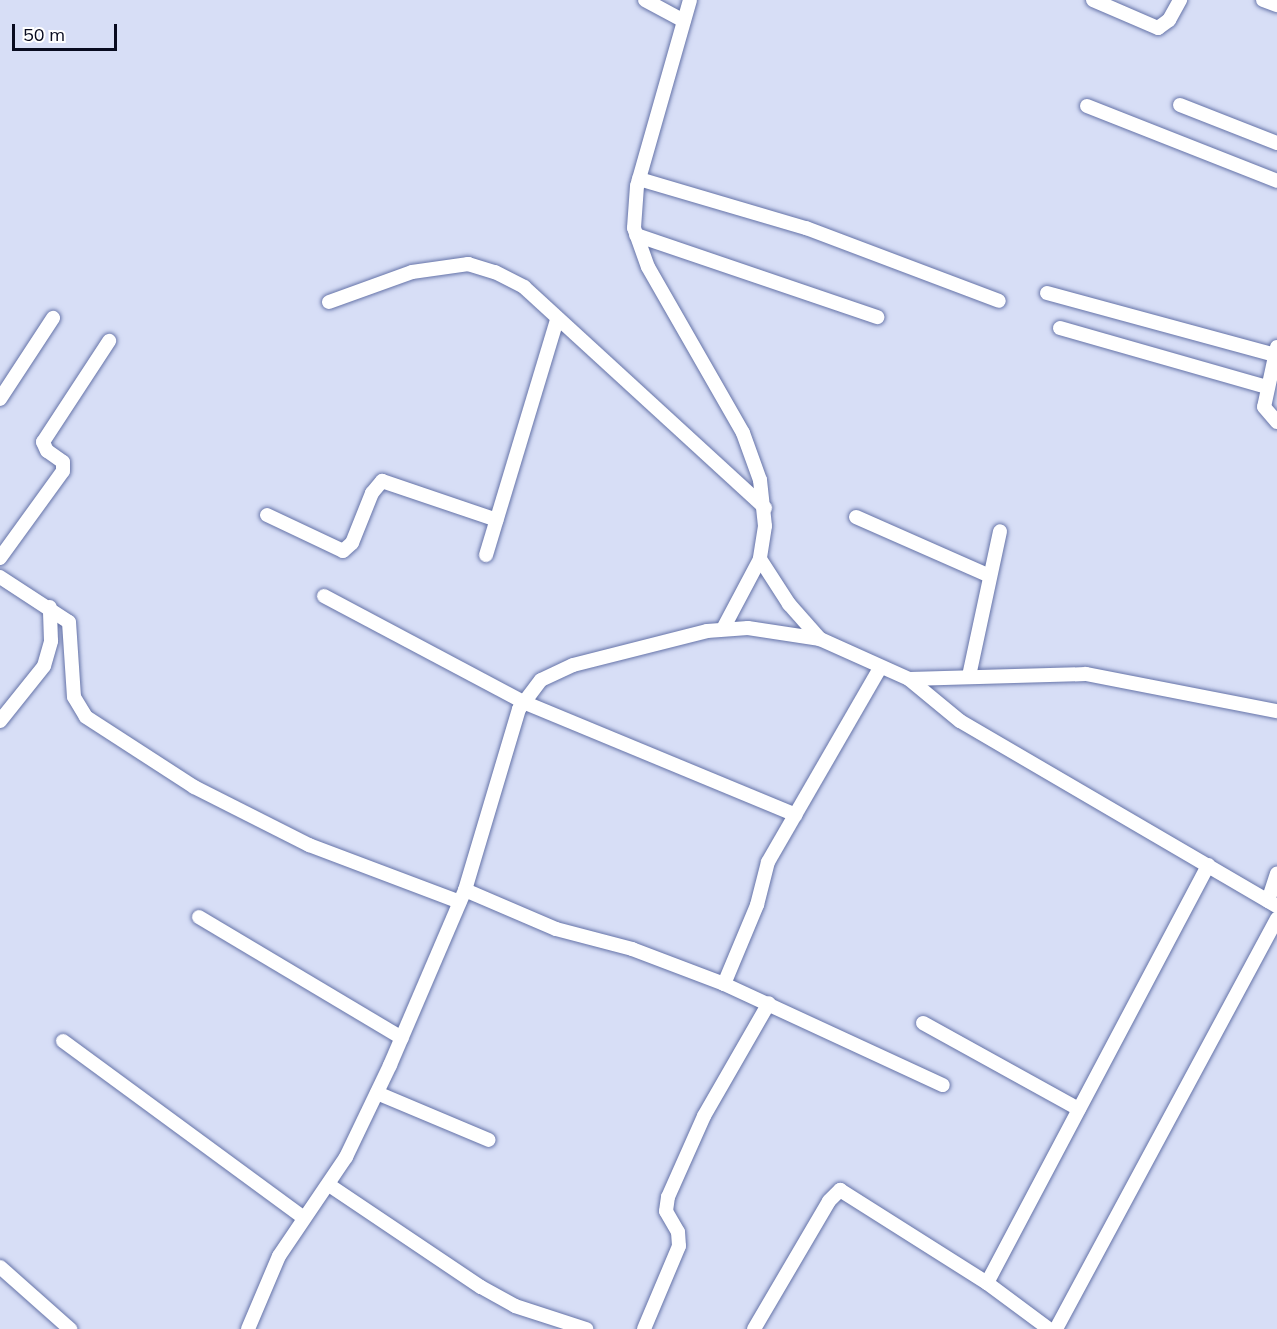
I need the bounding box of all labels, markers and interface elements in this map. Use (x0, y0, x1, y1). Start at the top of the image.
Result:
scale bar (15, 12, 120, 50)
text: 50 m (23, 23, 65, 46)

